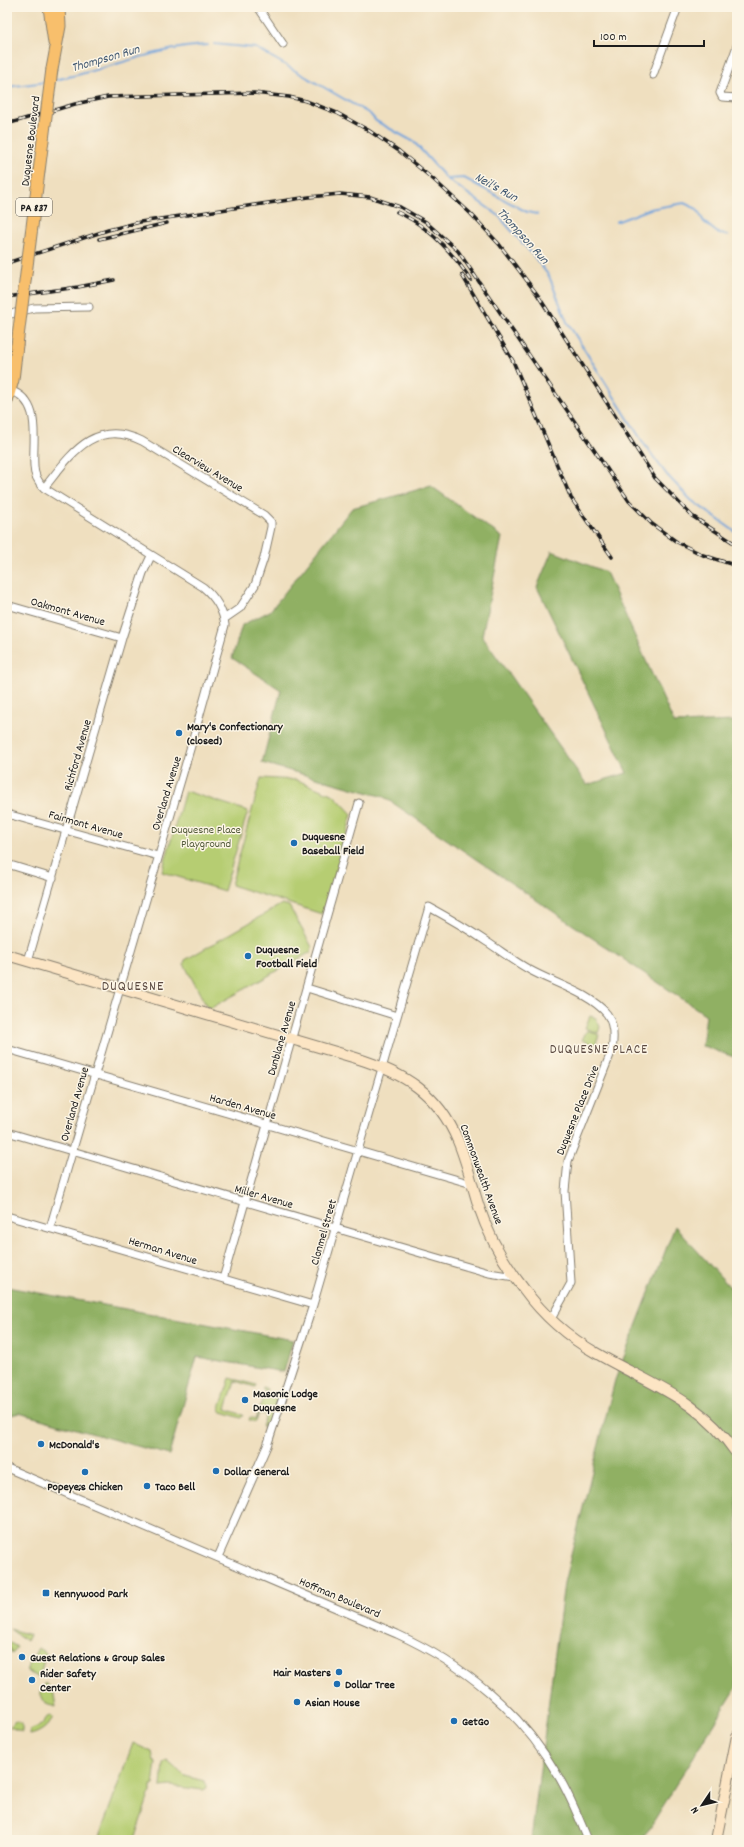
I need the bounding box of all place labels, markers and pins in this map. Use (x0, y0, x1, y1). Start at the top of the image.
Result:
place label: Mary's Confectionary (closed) (187, 719, 284, 750)
marker: Mary's Confectionary (closed) (174, 728, 184, 738)
place label: Duquesne Baseball Field (302, 829, 365, 860)
marker: Duquesne Baseball Field (289, 838, 299, 848)
place label: Duquesne Football Field (256, 942, 317, 973)
marker: Duquesne Football Field (243, 951, 253, 961)
place label: Masonic Lodge Duquesne (253, 1386, 318, 1417)
marker: Masonic Lodge Duquesne (240, 1395, 250, 1405)
place label: McDonald's (49, 1437, 99, 1454)
marker: McDonald's (36, 1439, 46, 1449)
place label: Dollar General (224, 1464, 289, 1481)
marker: Dollar General (211, 1466, 221, 1476)
marker: Popeye;s Chicken (80, 1467, 90, 1477)
place label: Popeye;s Chicken (47, 1479, 123, 1496)
place label: Taco Bell (155, 1479, 195, 1496)
marker: Taco Bell (142, 1481, 152, 1491)
place label: Kennywood Park (54, 1586, 128, 1603)
marker: Kennywood Park (41, 1588, 51, 1598)
place label: Guest Relations & Group Sales (30, 1650, 165, 1667)
marker: Guest Relations & Group Sales (17, 1652, 27, 1662)
place label: Hair Masters (273, 1665, 331, 1682)
place label: Rider Safety Center (40, 1666, 97, 1697)
marker: Hair Masters (334, 1667, 344, 1677)
marker: Rider Safety Center (27, 1675, 37, 1685)
place label: Dollar Tree (345, 1677, 396, 1694)
marker: Dollar Tree (332, 1679, 342, 1689)
place label: Asian House (305, 1695, 360, 1712)
marker: Asian House (292, 1697, 302, 1707)
place label: GetGo (462, 1714, 490, 1731)
marker: GetGo (449, 1716, 459, 1726)

